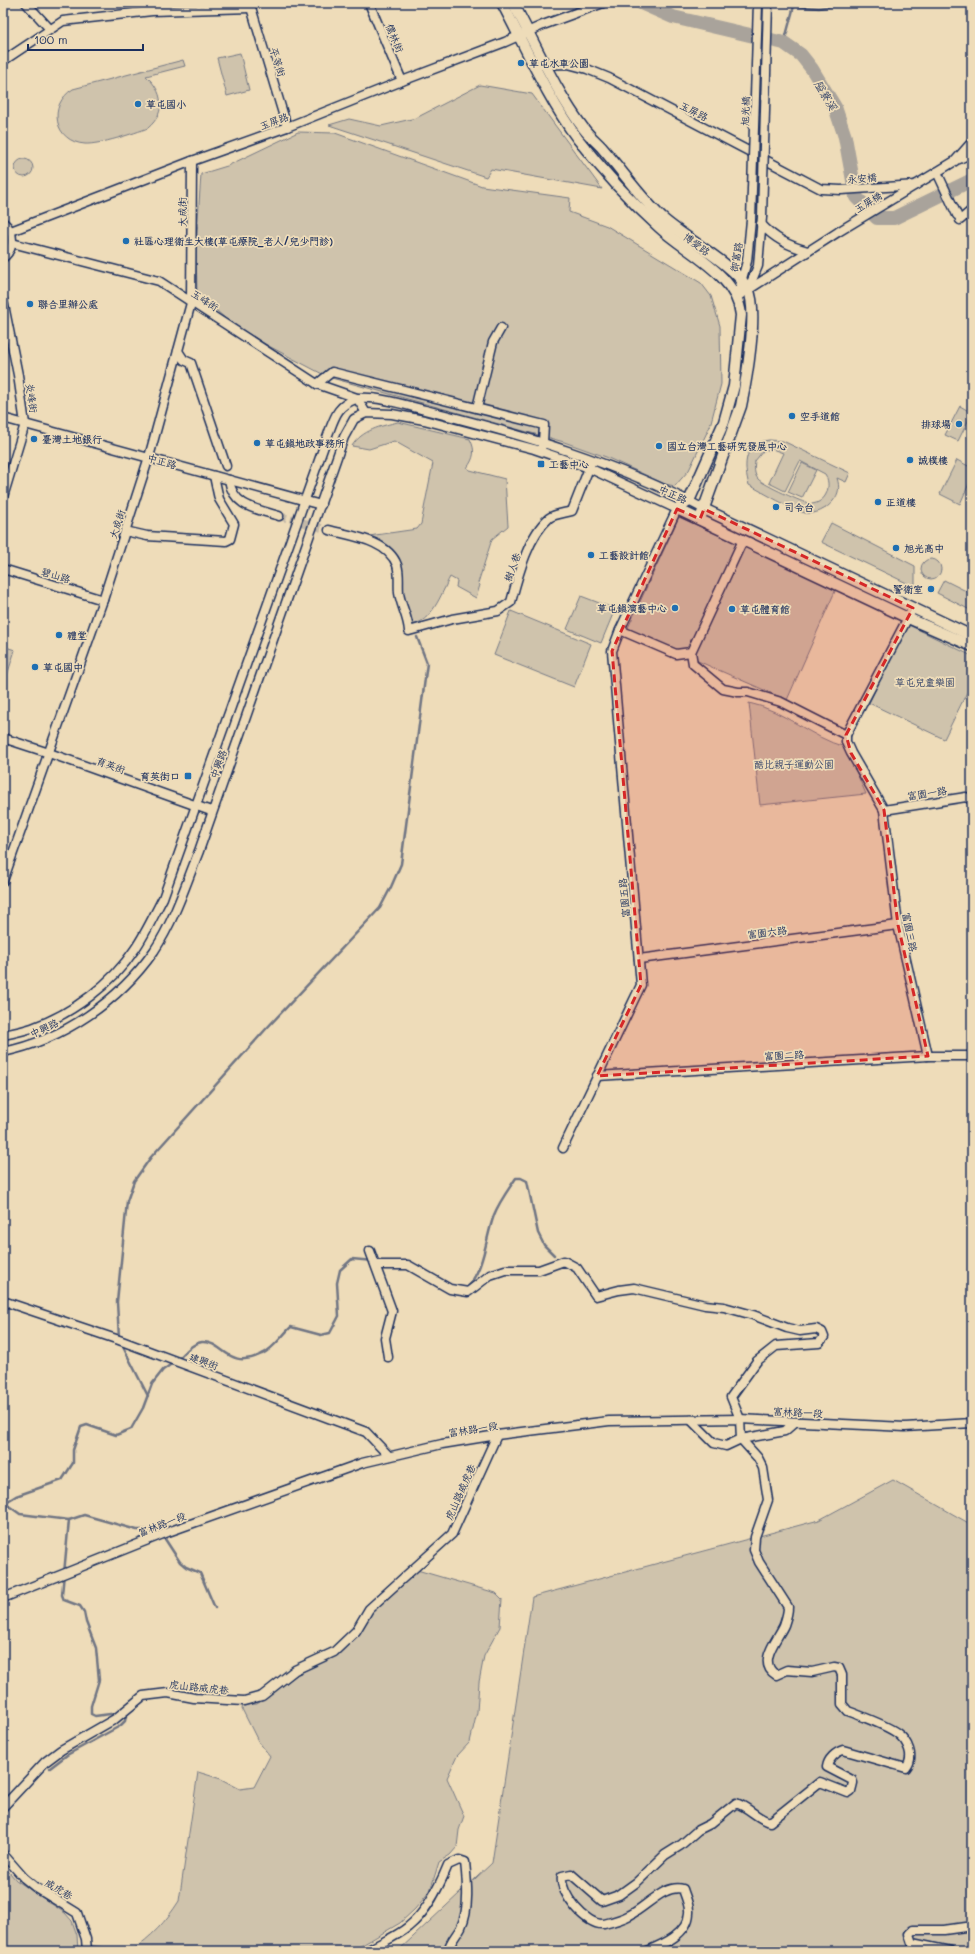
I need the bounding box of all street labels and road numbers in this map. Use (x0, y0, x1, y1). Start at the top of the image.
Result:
street label: 儒林街 (383, 21, 407, 55)
street label: 平等街 (267, 46, 289, 78)
street label: 旭光橋 (737, 96, 753, 126)
street label: 玉屏路 (677, 98, 711, 124)
street label: 玉屏路 (258, 109, 290, 133)
street label: 永安橋 (846, 170, 878, 186)
street label: 玉屏橋 (852, 188, 884, 216)
street label: 大成街 (175, 197, 189, 227)
street label: 博愛路 (681, 229, 713, 259)
street label: 御富路 (726, 241, 745, 274)
street label: 玉峰街 (189, 286, 221, 314)
street label: 炎峰街 (23, 382, 41, 414)
street label: 中正路 (146, 450, 178, 472)
street label: 中正路 (656, 482, 690, 506)
street label: 大成街 (106, 508, 128, 540)
street label: 樹人巷 (500, 550, 524, 583)
street label: 碧山路 (40, 564, 72, 586)
street label: 中興路 (206, 748, 230, 780)
street label: 育英街 (95, 753, 127, 777)
street label: 富園一路 (906, 783, 948, 803)
street label: 富園五路 (615, 877, 633, 919)
street label: 富園三路 (899, 911, 921, 953)
street label: 富園六路 (746, 923, 788, 941)
street label: 中興路 (27, 1015, 61, 1041)
street label: 富園二路 (764, 1047, 804, 1063)
street label: 建興街 (188, 1349, 220, 1373)
street label: 富林路一段 (773, 1404, 823, 1420)
street label: 富林路一段 (447, 1418, 499, 1440)
street label: 虎山路威虎巷 (441, 1461, 479, 1522)
street label: 富林路一段 (136, 1509, 188, 1539)
street label: 虎山路威虎巷 (168, 1677, 231, 1697)
street label: 威虎巷 (43, 1875, 76, 1903)

